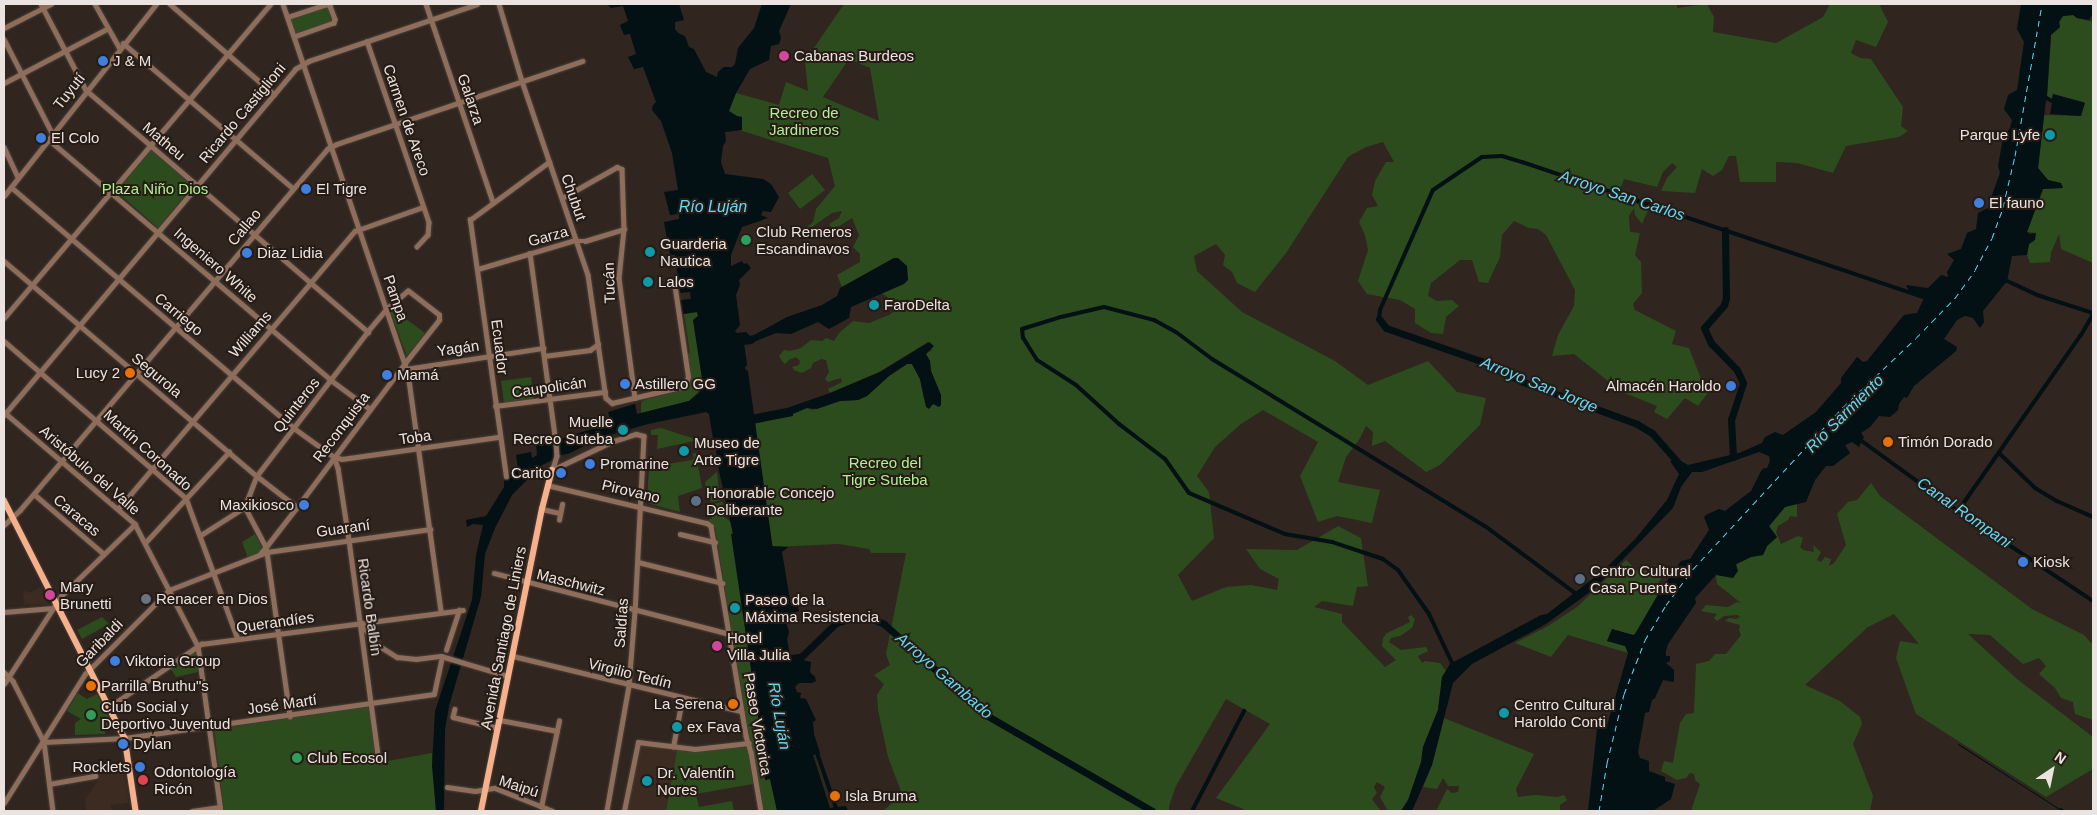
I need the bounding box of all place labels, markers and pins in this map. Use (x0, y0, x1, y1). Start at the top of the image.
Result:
place label: Cabanas Burdeos (794, 47, 914, 65)
marker: Cabanas Burdeos (778, 50, 790, 62)
place label: J & M (113, 52, 151, 70)
marker: J & M (97, 55, 109, 67)
place label: Parque Lyfe (1960, 126, 2040, 144)
place label: El Colo (51, 129, 99, 147)
marker: Parque Lyfe (2044, 129, 2056, 141)
marker: El Colo (35, 132, 47, 144)
place label: El Tigre (316, 180, 367, 198)
marker: El Tigre (300, 183, 312, 195)
place label: El fauno (1989, 194, 2044, 212)
marker: El fauno (1973, 197, 1985, 209)
place label: Club Remeros Escandinavos (756, 222, 852, 257)
place label: Guarderia Nautica (660, 234, 727, 269)
marker: Club Remeros Escandinavos (740, 234, 752, 246)
place label: Diaz Lidia (257, 244, 323, 262)
marker: Guarderia Nautica (644, 246, 656, 258)
marker: Diaz Lidia (241, 247, 253, 259)
place label: Lalos (658, 273, 694, 291)
marker: Lalos (642, 276, 654, 288)
place label: FaroDelta (884, 296, 950, 314)
marker: FaroDelta (868, 299, 880, 311)
place label: Lucy 2 (76, 364, 120, 382)
place label: Mamá (397, 366, 439, 384)
marker: Lucy 2 (124, 367, 136, 379)
marker: Mamá (381, 369, 393, 381)
place label: Astillero GG (635, 375, 716, 393)
place label: Almacén Haroldo (1606, 377, 1721, 395)
marker: Astillero GG (619, 378, 631, 390)
marker: Almacén Haroldo (1725, 380, 1737, 392)
place label: Muelle Recreo Suteba (513, 412, 613, 447)
marker: Muelle Recreo Suteba (617, 424, 629, 436)
place label: Museo de Arte Tigre (694, 433, 760, 468)
place label: Timón Dorado (1898, 433, 1992, 451)
marker: Timón Dorado (1882, 436, 1894, 448)
marker: Museo de Arte Tigre (678, 445, 690, 457)
place label: Promarine (600, 455, 669, 473)
marker: Promarine (584, 458, 596, 470)
place label: Carito (511, 464, 551, 482)
marker: Carito (555, 467, 567, 479)
place label: Honorable Concejo Deliberante (706, 483, 834, 518)
marker: Honorable Concejo Deliberante (690, 495, 702, 507)
place label: Maxikiosco (220, 496, 294, 514)
marker: Maxikiosco (298, 499, 310, 511)
place label: Kiosk (2033, 553, 2070, 571)
marker: Kiosk (2017, 556, 2029, 568)
place label: Centro Cultural Casa Puente (1590, 561, 1691, 596)
marker: Centro Cultural Casa Puente (1574, 573, 1586, 585)
place label: Mary Brunetti (60, 577, 112, 612)
marker: Mary Brunetti (44, 589, 56, 601)
place label: Renacer en Dios (156, 590, 268, 608)
place label: Paseo de la Máxima Resistencia (745, 590, 879, 625)
marker: Renacer en Dios (140, 593, 152, 605)
marker: Paseo de la Máxima Resistencia (729, 602, 741, 614)
place label: Hotel Villa Julia (727, 628, 790, 663)
marker: Hotel Villa Julia (711, 640, 723, 652)
place label: Viktoria Group (125, 652, 221, 670)
marker: Viktoria Group (109, 655, 121, 667)
place label: Parrilla Bruthu"s (101, 677, 209, 695)
marker: Parrilla Bruthu"s (85, 680, 97, 692)
place label: La Serena (654, 695, 723, 713)
place label: Centro Cultural Haroldo Conti (1514, 695, 1615, 730)
place label: Club Social y Deportivo Juventud (101, 697, 230, 732)
marker: La Serena (727, 698, 739, 710)
marker: Centro Cultural Haroldo Conti (1498, 707, 1510, 719)
marker: Club Social y Deportivo Juventud (85, 709, 97, 721)
place label: ex Fava (687, 718, 740, 736)
marker: ex Fava (671, 721, 683, 733)
place label: Dylan (133, 735, 171, 753)
marker: Dylan (117, 738, 129, 750)
place label: Club Ecosol (307, 749, 387, 767)
marker: Club Ecosol (291, 752, 303, 764)
place label: Rocklets (72, 758, 130, 776)
marker: Rocklets (134, 761, 146, 773)
place label: Odontología Ricón (154, 762, 236, 797)
place label: Dr. Valentín Nores (657, 763, 734, 798)
marker: Odontología Ricón (136, 773, 150, 787)
marker: Dr. Valentín Nores (641, 775, 653, 787)
place label: Isla Bruma (845, 787, 917, 805)
marker: Isla Bruma (829, 790, 841, 802)

